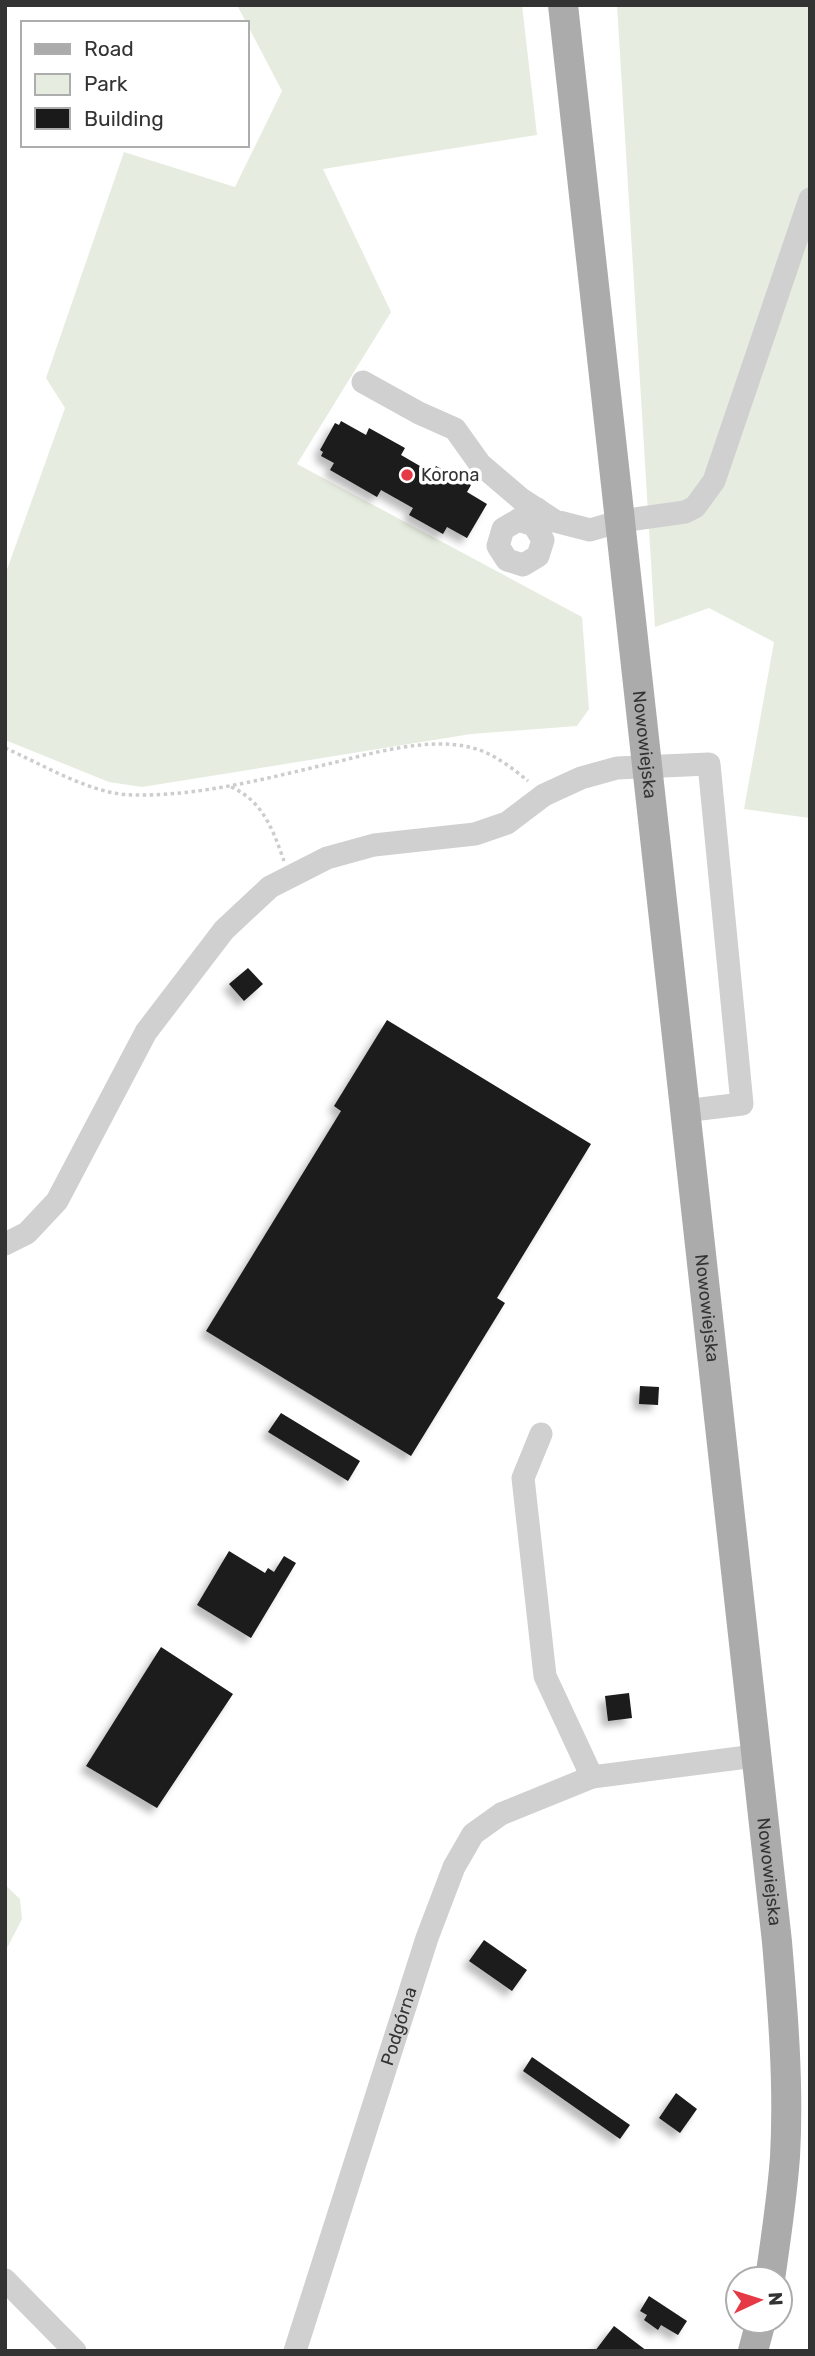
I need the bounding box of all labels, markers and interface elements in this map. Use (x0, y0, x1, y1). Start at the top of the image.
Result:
legend (21, 21, 248, 147)
text: Road (84, 36, 134, 61)
text: Park (84, 71, 128, 96)
text: Building (84, 106, 164, 131)
place label: Korona (421, 464, 479, 486)
marker: Korona (399, 467, 415, 483)
street label: Nowowiejska (628, 689, 662, 800)
street label: Nowowiejska (690, 1253, 724, 1363)
street label: Nowowiejska (752, 1816, 786, 1927)
street label: Podgórna (376, 1984, 422, 2068)
north arrow (724, 2265, 794, 2335)
text: N (764, 2291, 787, 2306)

